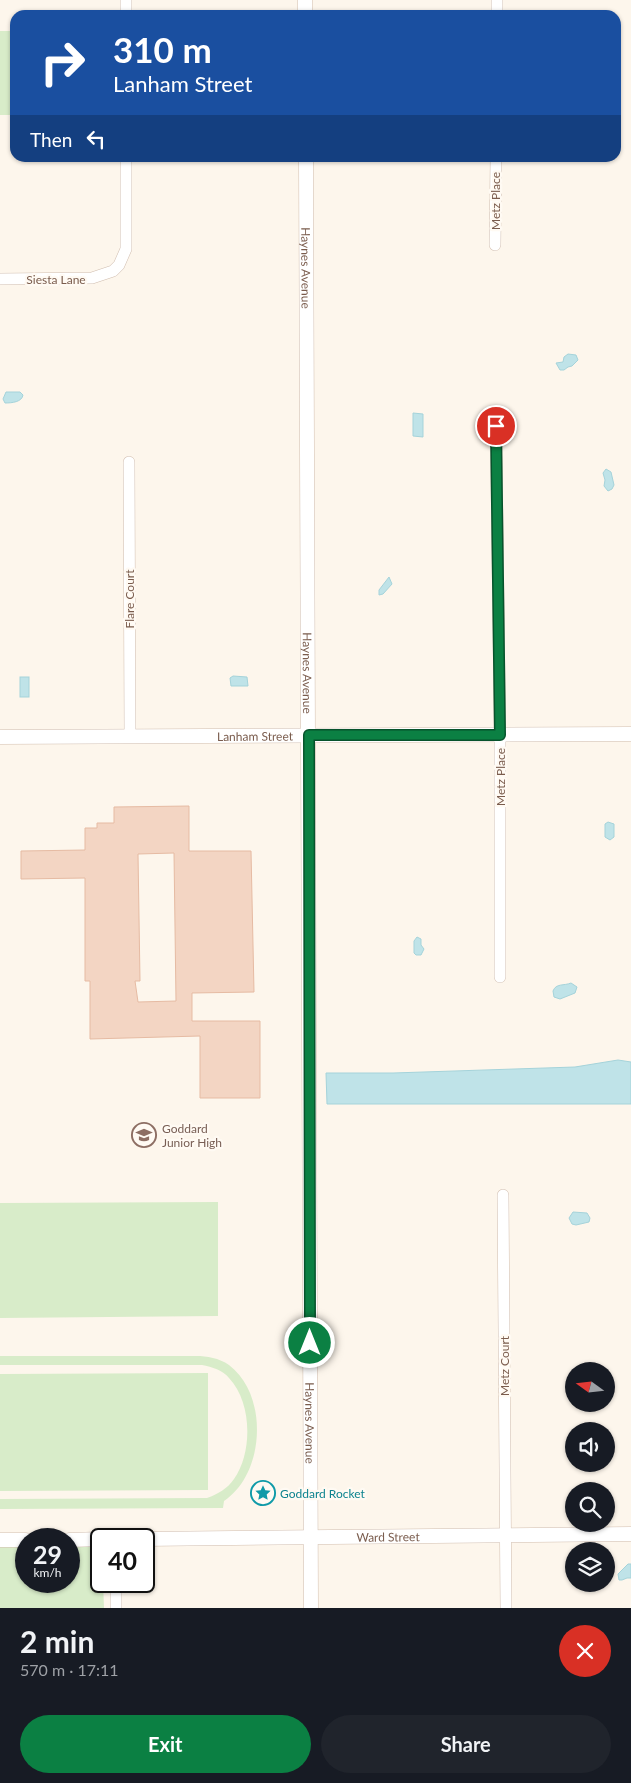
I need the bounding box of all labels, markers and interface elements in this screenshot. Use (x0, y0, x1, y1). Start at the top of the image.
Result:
text: 310 m (113, 28, 212, 70)
icon: right (30, 30, 95, 95)
text: Lanham Street (113, 70, 252, 97)
icon: left (82, 125, 110, 153)
text: Then (30, 128, 72, 151)
street label: Metz Place (488, 172, 503, 230)
street label: Haynes Avenue (299, 227, 314, 309)
street label: Siesta Lane (26, 272, 86, 287)
pin (475, 405, 517, 447)
icon: arrive (482, 412, 510, 440)
street label: Flare Court (122, 569, 137, 629)
street label: Haynes Avenue (300, 632, 315, 714)
street label: Lanham Street (217, 728, 294, 743)
street label: Metz Place (493, 748, 508, 806)
place label: Goddard Junior High (162, 1121, 222, 1150)
school or university icon: Goddard Junior High (131, 1122, 157, 1148)
position arrow (283, 1316, 335, 1368)
street label: Metz Court (497, 1335, 512, 1396)
north arrow (565, 1362, 615, 1412)
map controls (565, 1362, 615, 1592)
street label: Haynes Avenue (303, 1382, 318, 1464)
button: sound (565, 1422, 615, 1472)
place icon: Goddard Rocket (250, 1480, 276, 1506)
button: search (565, 1482, 615, 1532)
place label: Goddard Rocket (280, 1486, 366, 1501)
speed limit sign: 40 (90, 1528, 155, 1593)
street label: Ward Street (356, 1529, 420, 1544)
text: 29 (33, 1539, 62, 1569)
button: layers (565, 1542, 615, 1592)
text: km/h (33, 1565, 62, 1580)
text: 2 min (20, 1623, 94, 1659)
button: close (559, 1625, 611, 1677)
text: 570 m · 17:11 (20, 1660, 119, 1679)
button: Exit (20, 1715, 311, 1773)
button: Share (321, 1715, 611, 1773)

